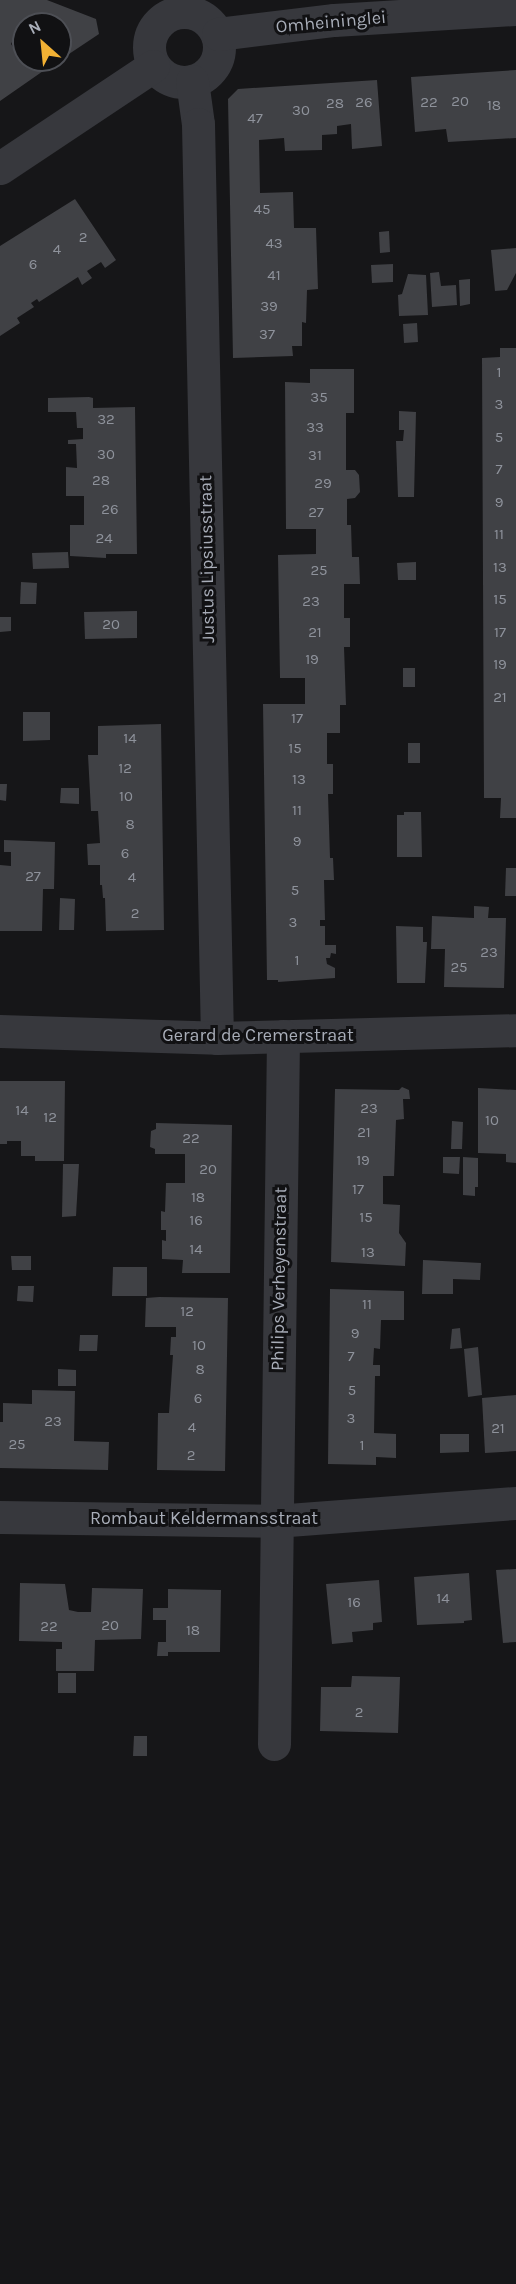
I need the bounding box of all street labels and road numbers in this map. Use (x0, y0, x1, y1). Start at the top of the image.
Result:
street label: Omheininglei (275, 6, 387, 38)
street label: Justus Lipsiusstraat (195, 475, 219, 643)
street label: Gerard de Cremerstraat (162, 1024, 354, 1046)
street label: Philips Verheyenstraat (267, 1187, 291, 1371)
street label: Rombaut Keldermansstraat (90, 1507, 318, 1529)

